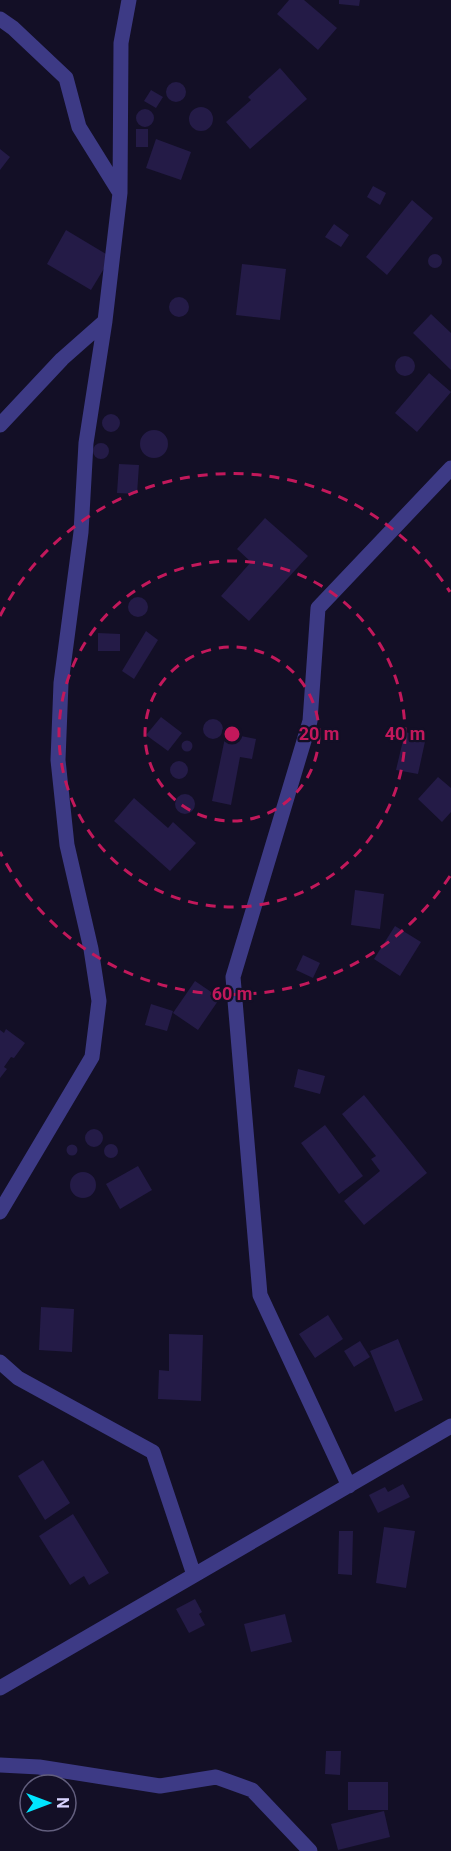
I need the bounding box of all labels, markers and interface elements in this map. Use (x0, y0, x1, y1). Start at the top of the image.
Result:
text: 20 m (299, 723, 339, 744)
text: 40 m (385, 723, 425, 744)
centre of rings (222, 724, 242, 744)
text: 60 m (212, 983, 252, 1004)
north arrow (18, 1773, 78, 1833)
text: N (53, 1797, 72, 1809)

